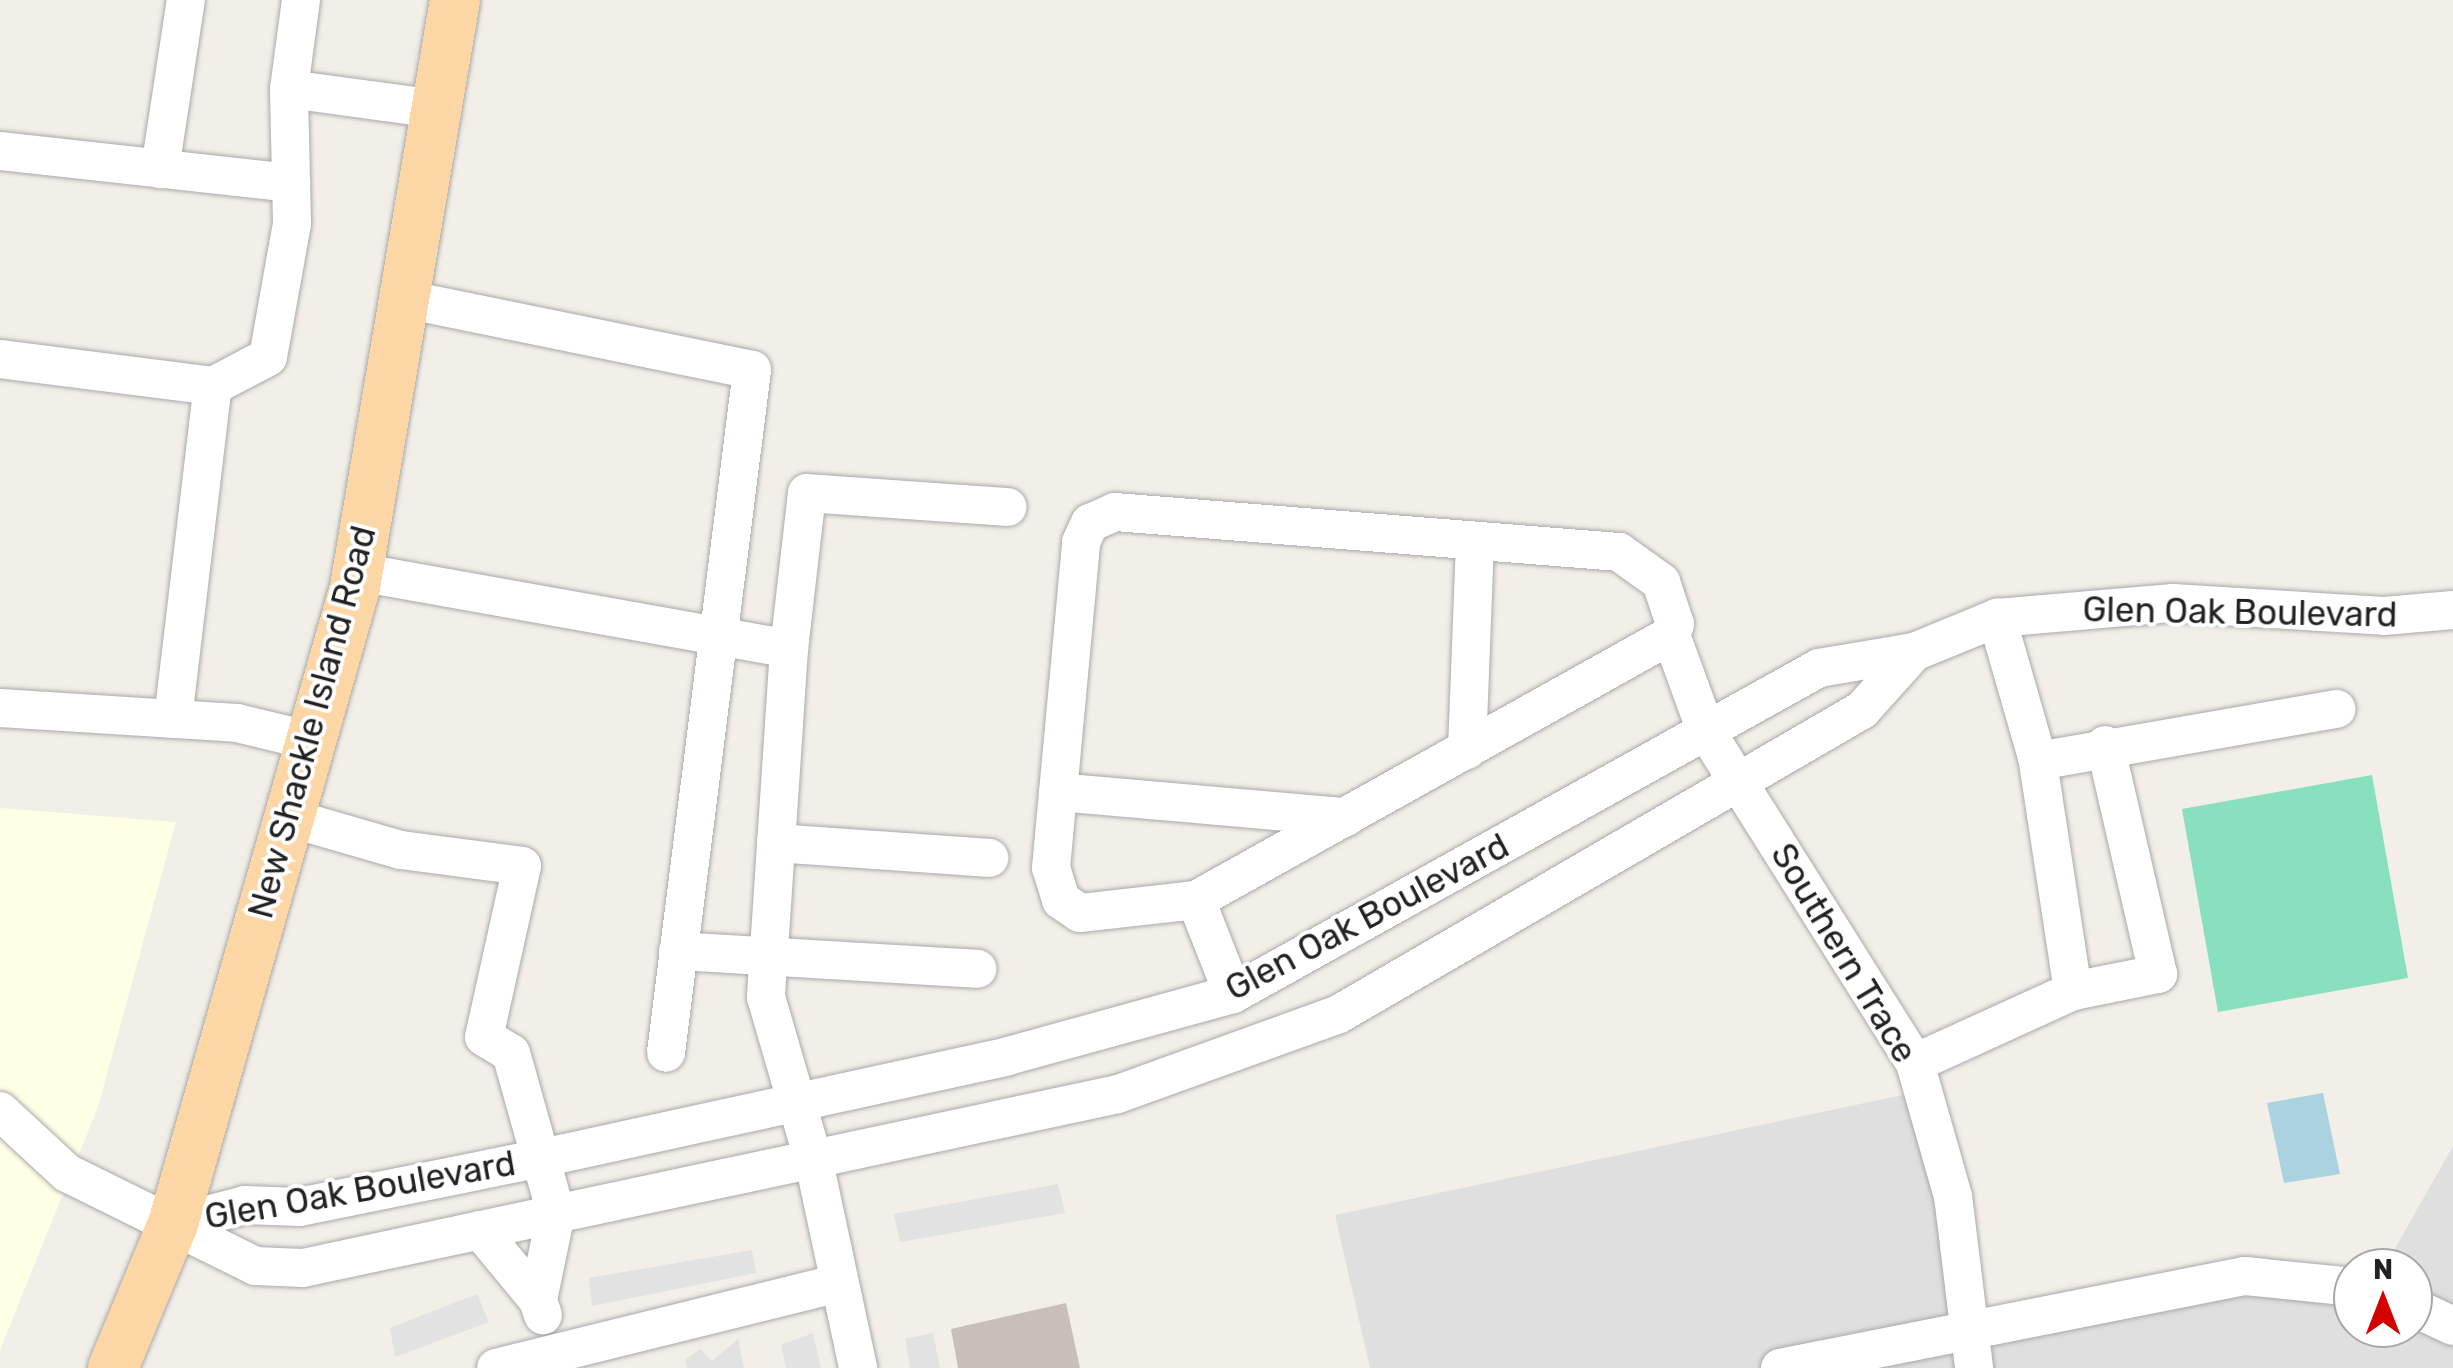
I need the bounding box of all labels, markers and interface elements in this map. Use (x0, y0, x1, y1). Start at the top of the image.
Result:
street label: New Shackle Island Road (239, 521, 385, 923)
street label: Glen Oak Boulevard (2082, 588, 2398, 636)
street label: Glen Oak Boulevard (1218, 824, 1516, 1010)
street label: Southern Trace (1762, 835, 1926, 1071)
street label: Glen Oak Boulevard (201, 1142, 519, 1238)
north arrow (2333, 1248, 2433, 1348)
text: N (2373, 1253, 2393, 1286)

